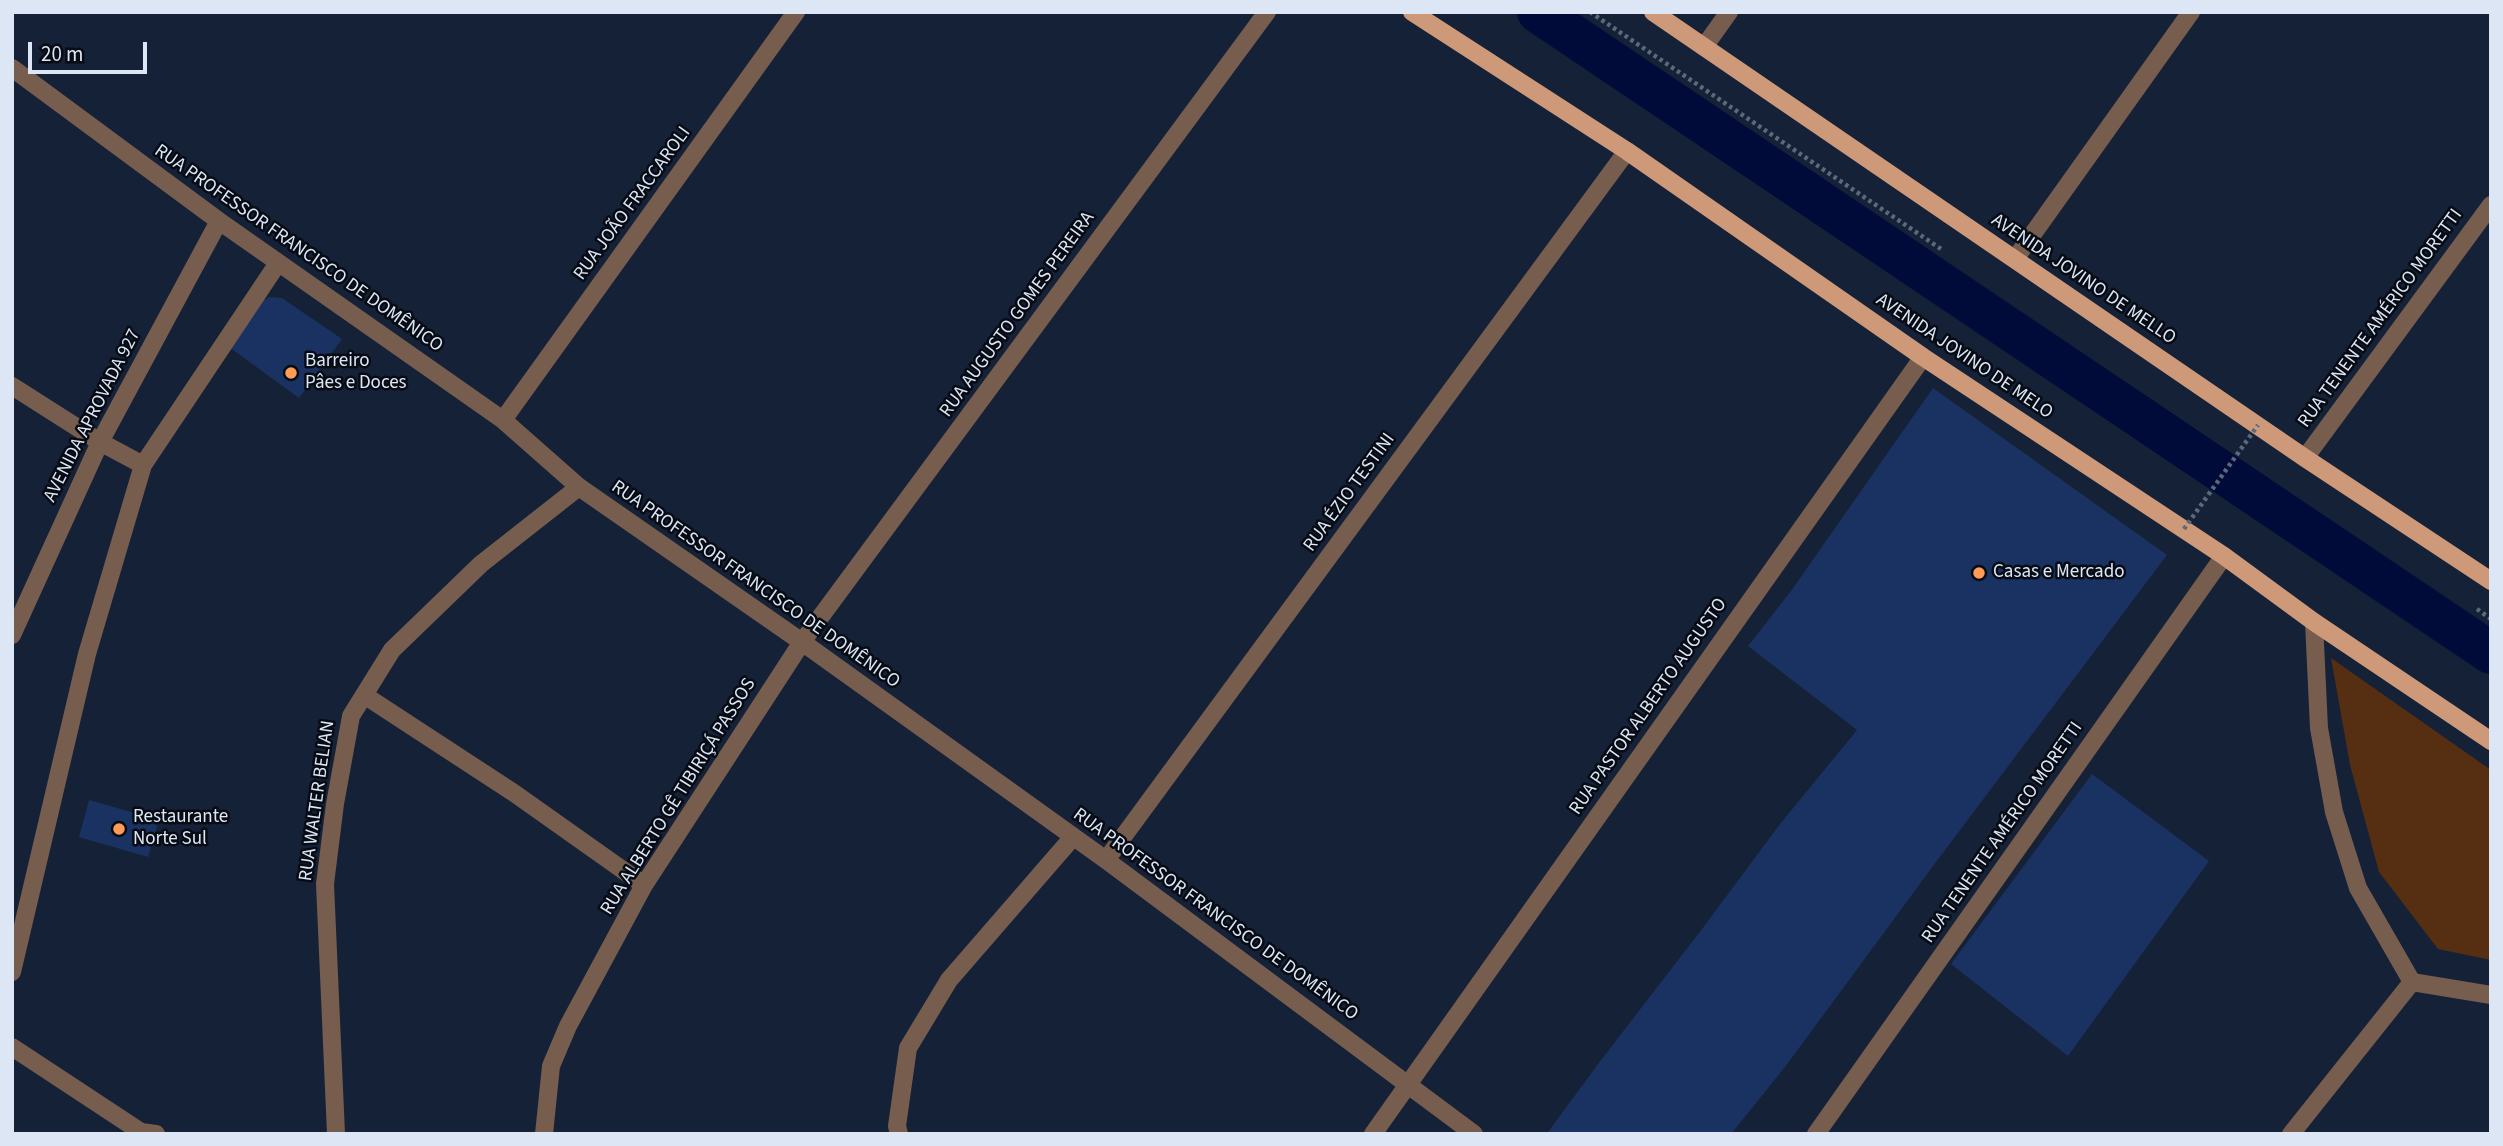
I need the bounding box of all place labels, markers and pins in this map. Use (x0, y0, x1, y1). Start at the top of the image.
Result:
place label: Barreiro Pâes e Doces (305, 351, 407, 395)
marker: Barreiro Pâes e Doces (283, 365, 299, 381)
place label: Casas e Mercado (1993, 562, 2124, 584)
marker: Casas e Mercado (1971, 565, 1987, 581)
place label: Restaurante Norte Sul (133, 807, 228, 851)
marker: Restaurante Norte Sul (111, 821, 127, 837)

